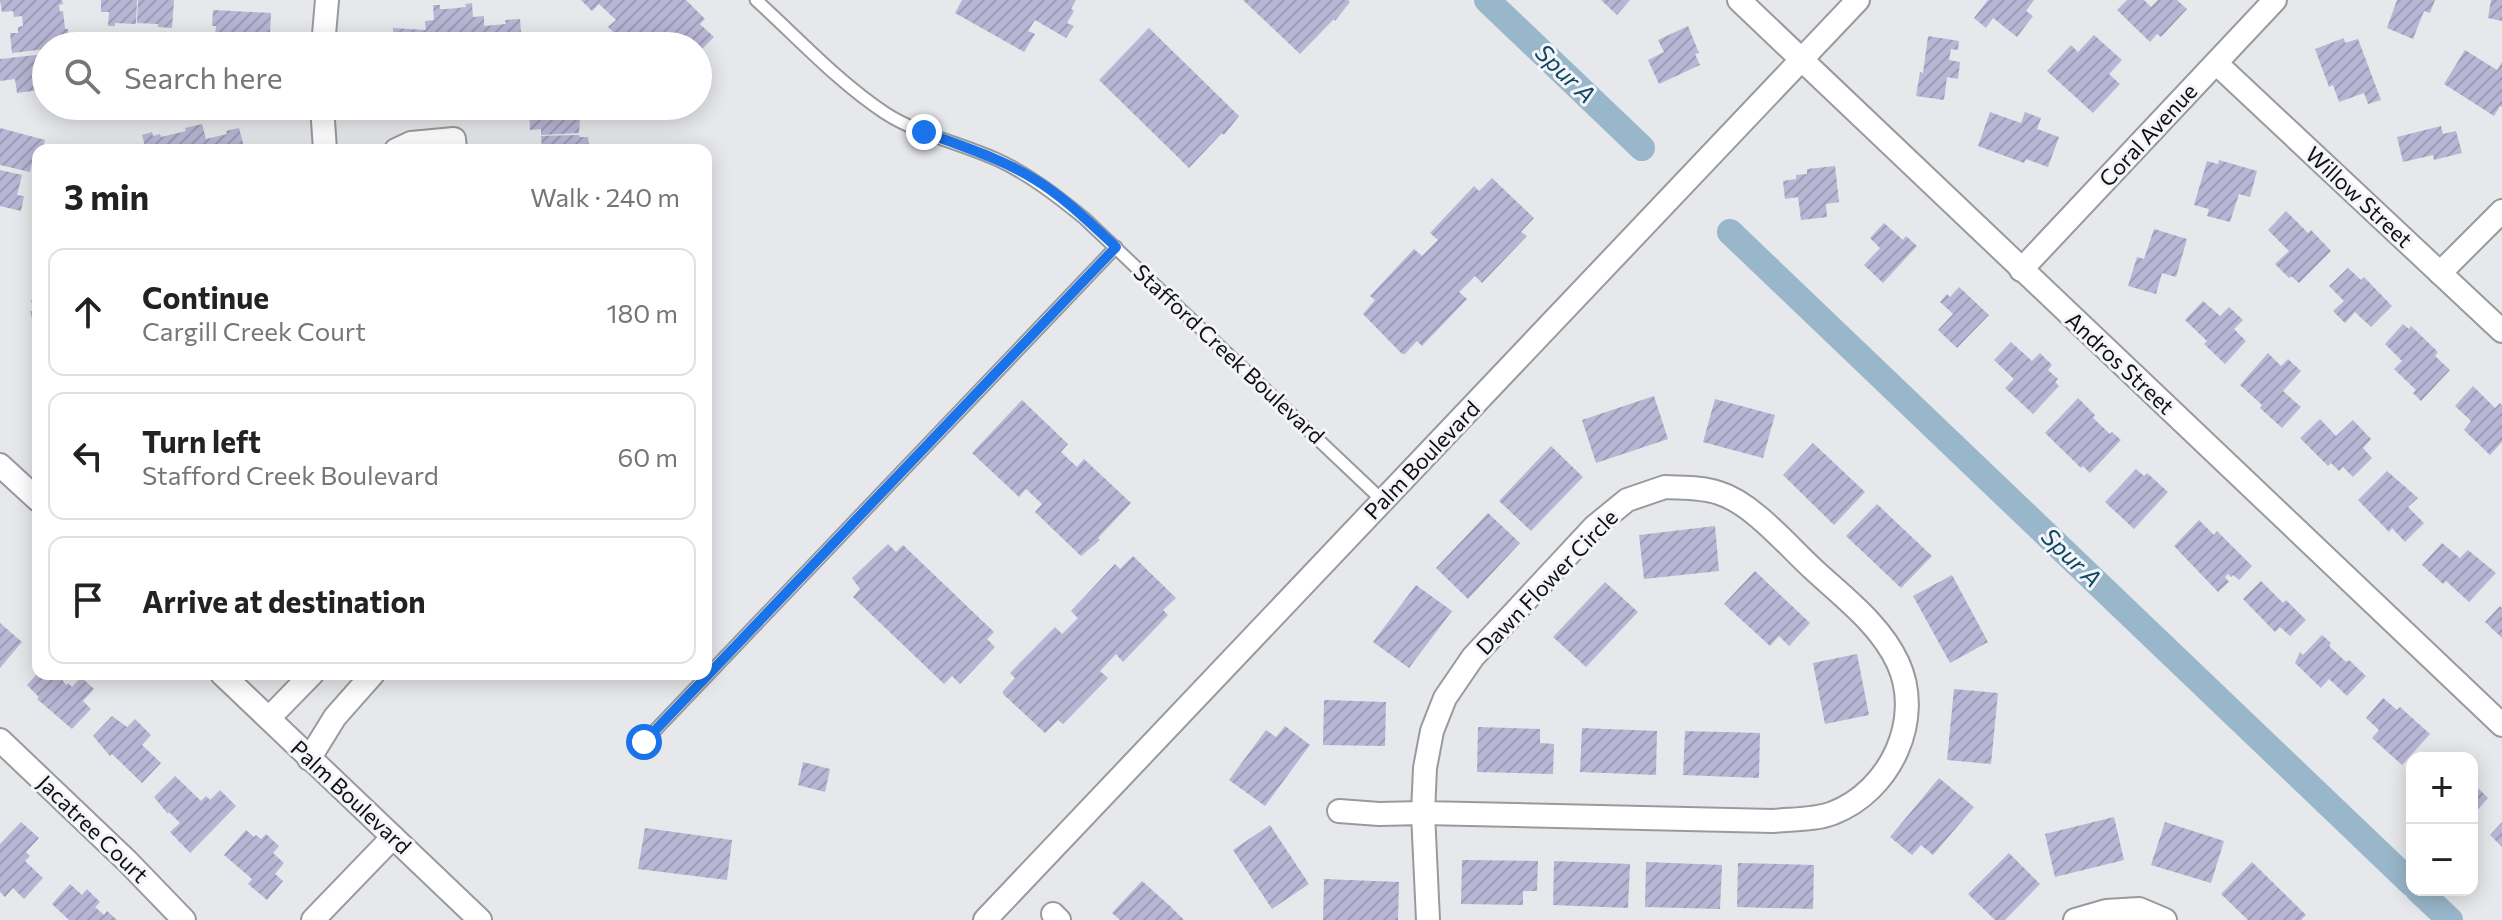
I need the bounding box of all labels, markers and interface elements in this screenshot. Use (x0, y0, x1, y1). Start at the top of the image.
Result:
search box (32, 32, 712, 120)
water label: Spur A (1530, 37, 1602, 109)
icon: search (60, 54, 104, 98)
text: Search here (124, 58, 283, 95)
street label: Coral Avenue (2093, 77, 2202, 192)
route end (906, 114, 942, 150)
street label: Willow Street (2300, 140, 2418, 253)
text: 3 min (64, 175, 149, 217)
text: Walk · 240 m (530, 181, 680, 212)
street label: Stafford Creek Boulevard (1128, 258, 1330, 449)
text: Continue (142, 278, 269, 315)
icon: ahead (66, 290, 110, 334)
text: 180 m (606, 297, 678, 328)
street label: Andros Street (2061, 306, 2180, 420)
text: Cargill Creek Court (142, 315, 366, 346)
street label: Palm Boulevard (1358, 395, 1485, 525)
text: Turn left (142, 422, 261, 459)
icon: left (66, 434, 110, 478)
text: 60 m (618, 441, 678, 472)
text: Stafford Creek Boulevard (142, 459, 439, 490)
street label: Dawn Flower Circle (1470, 503, 1623, 660)
water label: Spur A (2036, 521, 2108, 593)
icon: arrive (66, 578, 110, 622)
text: Arrive at destination (142, 582, 426, 619)
route start (626, 724, 662, 760)
street label: Palm Boulevard (286, 734, 417, 859)
map controls (2406, 752, 2478, 896)
button: + (2406, 752, 2478, 824)
street label: Jacatree Court (32, 769, 154, 888)
button: − (2406, 824, 2478, 896)

